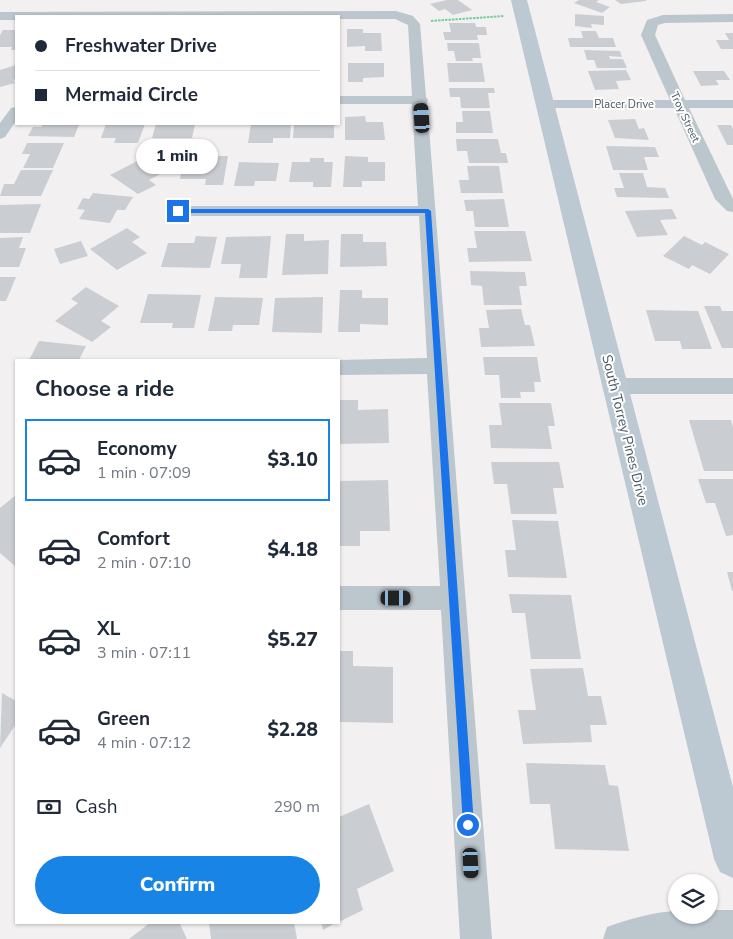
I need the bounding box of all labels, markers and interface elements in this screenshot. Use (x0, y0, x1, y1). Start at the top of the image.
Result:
text: Freshwater Drive (65, 33, 217, 59)
text: Mermaid Circle (65, 82, 198, 108)
street label: Troy Street (667, 89, 703, 145)
street label: Placer Drive (594, 97, 654, 112)
car (413, 103, 430, 133)
callout: 1 min (137, 138, 219, 174)
text: 1 min (156, 145, 198, 167)
route end (167, 200, 189, 222)
street label: South Torrey Pines Drive (597, 353, 653, 507)
text: Choose a ride (35, 374, 174, 404)
text: Economy (97, 436, 177, 462)
icon: car (37, 438, 82, 483)
text: $3.10 (267, 447, 318, 473)
text: 1 min · 07:09 (97, 462, 191, 484)
text: Comfort (97, 526, 170, 552)
icon: car (37, 528, 82, 573)
text: $4.18 (267, 537, 318, 563)
text: 2 min · 07:10 (97, 552, 191, 574)
car (381, 591, 411, 606)
text: XL (97, 616, 120, 642)
icon: car (37, 618, 82, 663)
text: $5.27 (267, 627, 318, 653)
text: 3 min · 07:11 (97, 642, 191, 664)
text: Green (97, 706, 150, 732)
icon: car (37, 708, 82, 753)
text: $2.28 (267, 717, 318, 743)
text: 4 min · 07:12 (97, 732, 191, 754)
icon: cash (35, 793, 63, 821)
text: Cash (75, 794, 117, 820)
text: 290 m (273, 796, 320, 818)
route start (457, 814, 479, 836)
car (462, 848, 479, 878)
button: Confirm (35, 856, 320, 914)
map controls (668, 874, 718, 924)
button: layers (668, 874, 718, 924)

